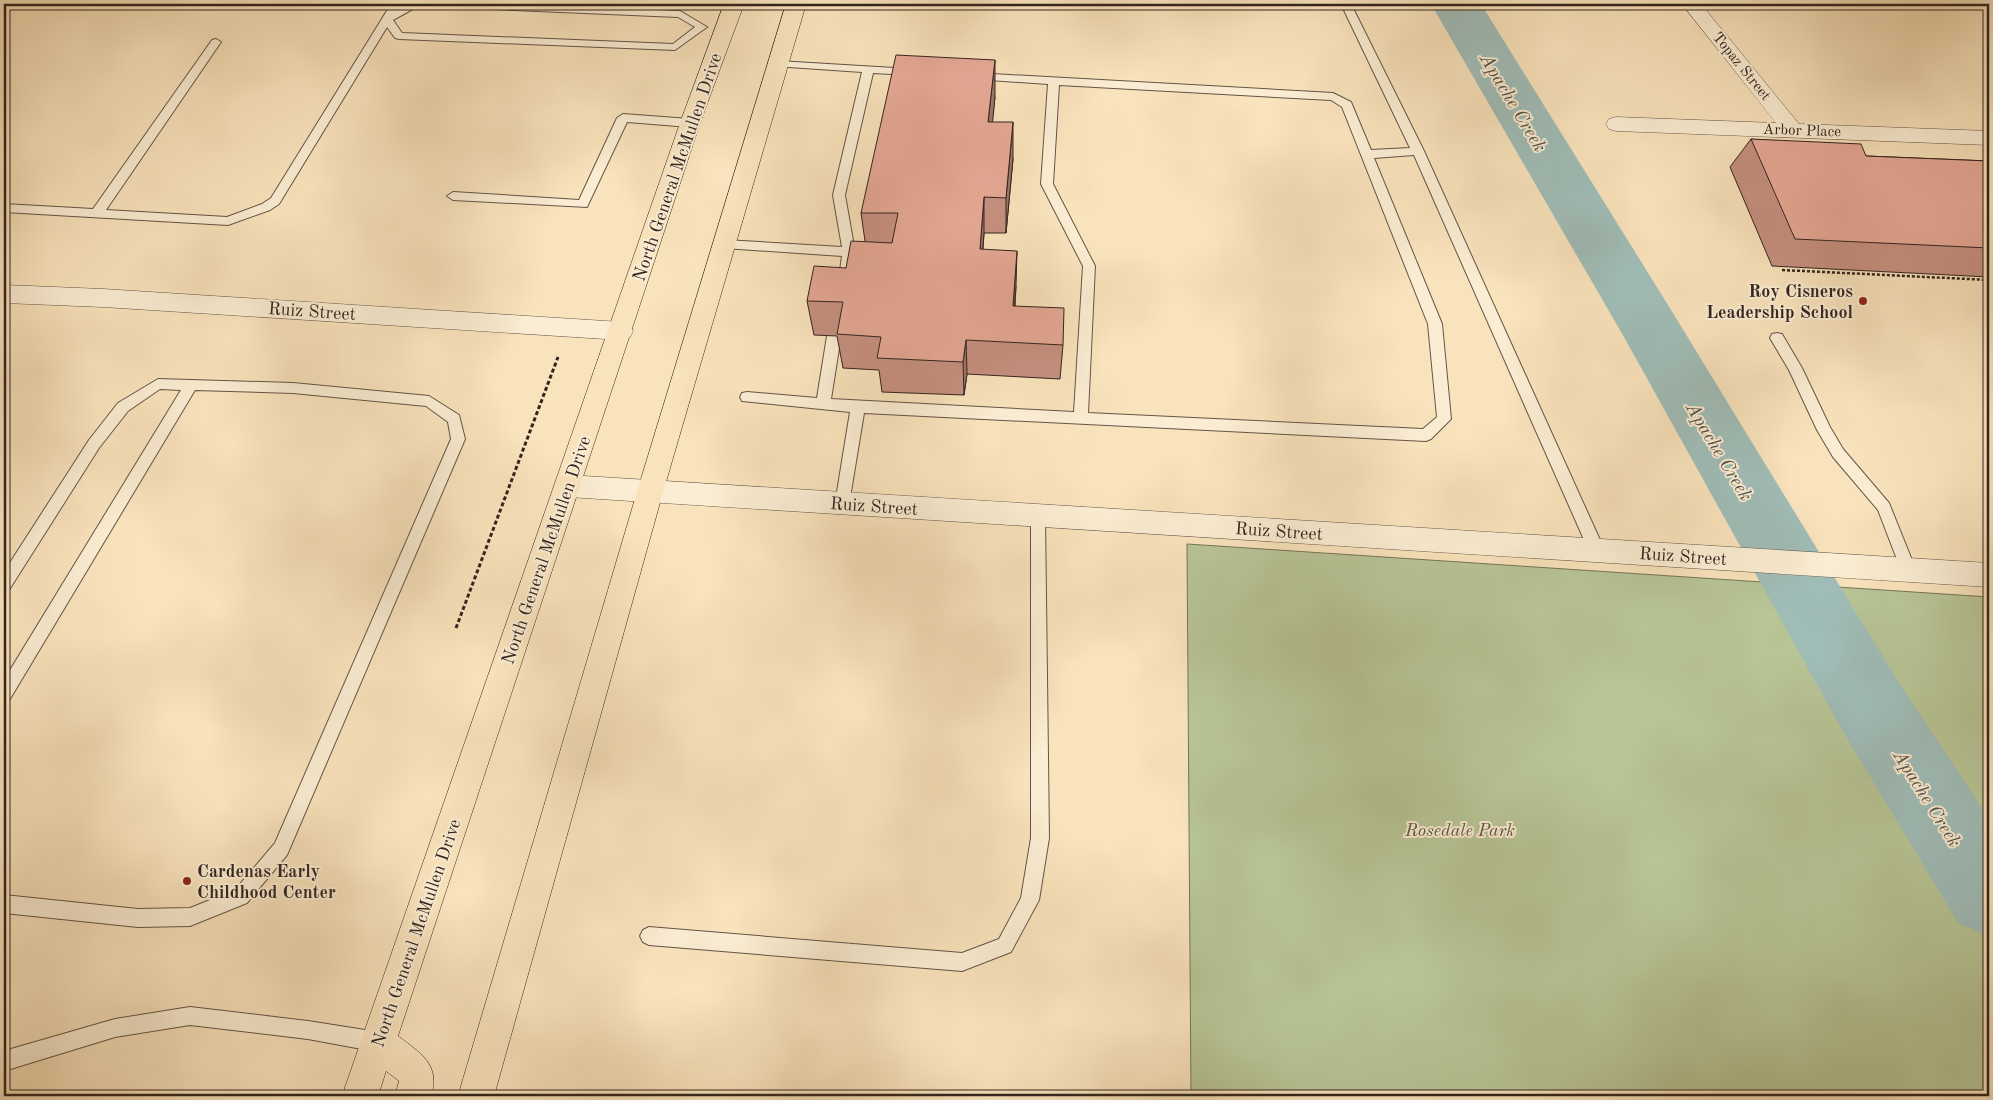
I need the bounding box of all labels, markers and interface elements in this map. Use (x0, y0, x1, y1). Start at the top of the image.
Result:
street label: Topaz Street (1709, 30, 1773, 104)
water label: Apache Creek (1475, 50, 1549, 156)
street label: North General McMullen Drive (630, 51, 726, 284)
street label: Arbor Place (1763, 123, 1841, 140)
place label: Roy Cisneros Leadership School (1706, 283, 1853, 322)
marker: Roy Cisneros Leadership School (1857, 295, 1869, 307)
street label: Ruiz Street (267, 300, 356, 324)
water label: Apache Creek (1681, 399, 1755, 505)
street label: North General McMullen Drive (499, 434, 595, 667)
street label: Ruiz Street (829, 495, 918, 519)
street label: Ruiz Street (1234, 520, 1323, 544)
street label: Ruiz Street (1638, 545, 1727, 569)
water label: Apache Creek (1888, 746, 1963, 851)
street label: North General McMullen Drive (369, 817, 465, 1050)
park label: Rosedale Park (1404, 822, 1515, 840)
place label: Cardenas Early Childhood Center (197, 863, 336, 902)
marker: Cardenas Early Childhood Center (181, 875, 193, 887)

